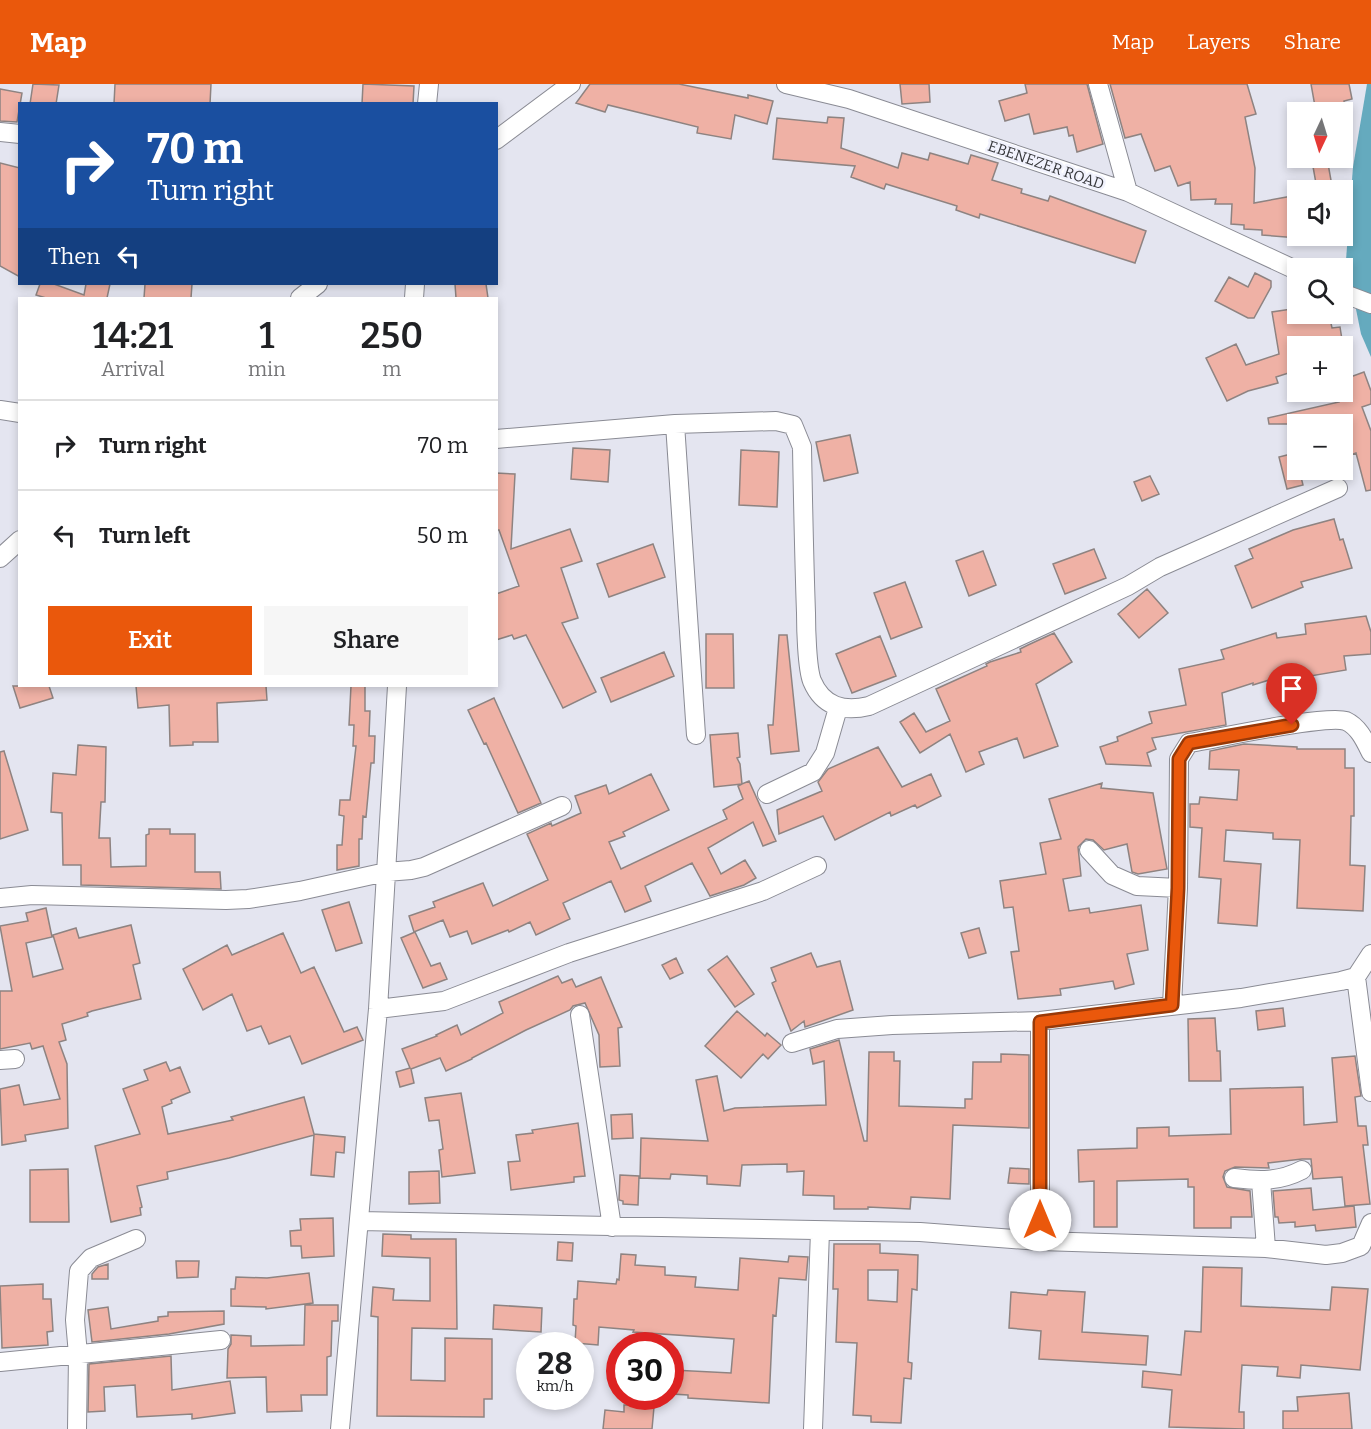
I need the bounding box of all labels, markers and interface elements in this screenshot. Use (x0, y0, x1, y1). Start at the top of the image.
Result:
text: Map (30, 26, 87, 59)
text: Map (1112, 29, 1154, 55)
text: Layers (1187, 29, 1251, 55)
text: Share (1284, 29, 1341, 55)
north arrow (1287, 102, 1353, 168)
map controls (1287, 102, 1353, 480)
text: 70 m (147, 124, 243, 174)
icon: right (48, 126, 126, 204)
street label: EBENEZER ROAD (986, 137, 1106, 193)
text: Turn right (147, 175, 274, 207)
button: sound (1287, 180, 1353, 246)
icon: left (112, 240, 145, 273)
text: Then (48, 243, 100, 270)
button: search (1287, 258, 1353, 324)
text: 14:21 (93, 314, 173, 358)
text: 1 (259, 314, 274, 358)
text: 250 (361, 314, 423, 358)
button: + (1287, 336, 1353, 402)
text: Arrival (101, 357, 165, 381)
text: min (248, 357, 286, 381)
text: m (382, 357, 401, 381)
button: − (1287, 414, 1353, 480)
icon: right (48, 429, 81, 462)
text: Turn right (99, 432, 207, 459)
text: 70 m (418, 432, 468, 459)
icon: left (48, 519, 81, 552)
text: Turn left (99, 522, 191, 549)
text: 50 m (417, 522, 468, 549)
button: Exit (48, 606, 252, 675)
button: Share (264, 606, 468, 675)
pin (1266, 663, 1317, 725)
icon: arrive (1275, 672, 1308, 705)
position arrow (1008, 1188, 1072, 1252)
speed limit sign: 30 (606, 1332, 684, 1410)
text: 28 (538, 1346, 572, 1382)
text: km/h (536, 1377, 574, 1395)

